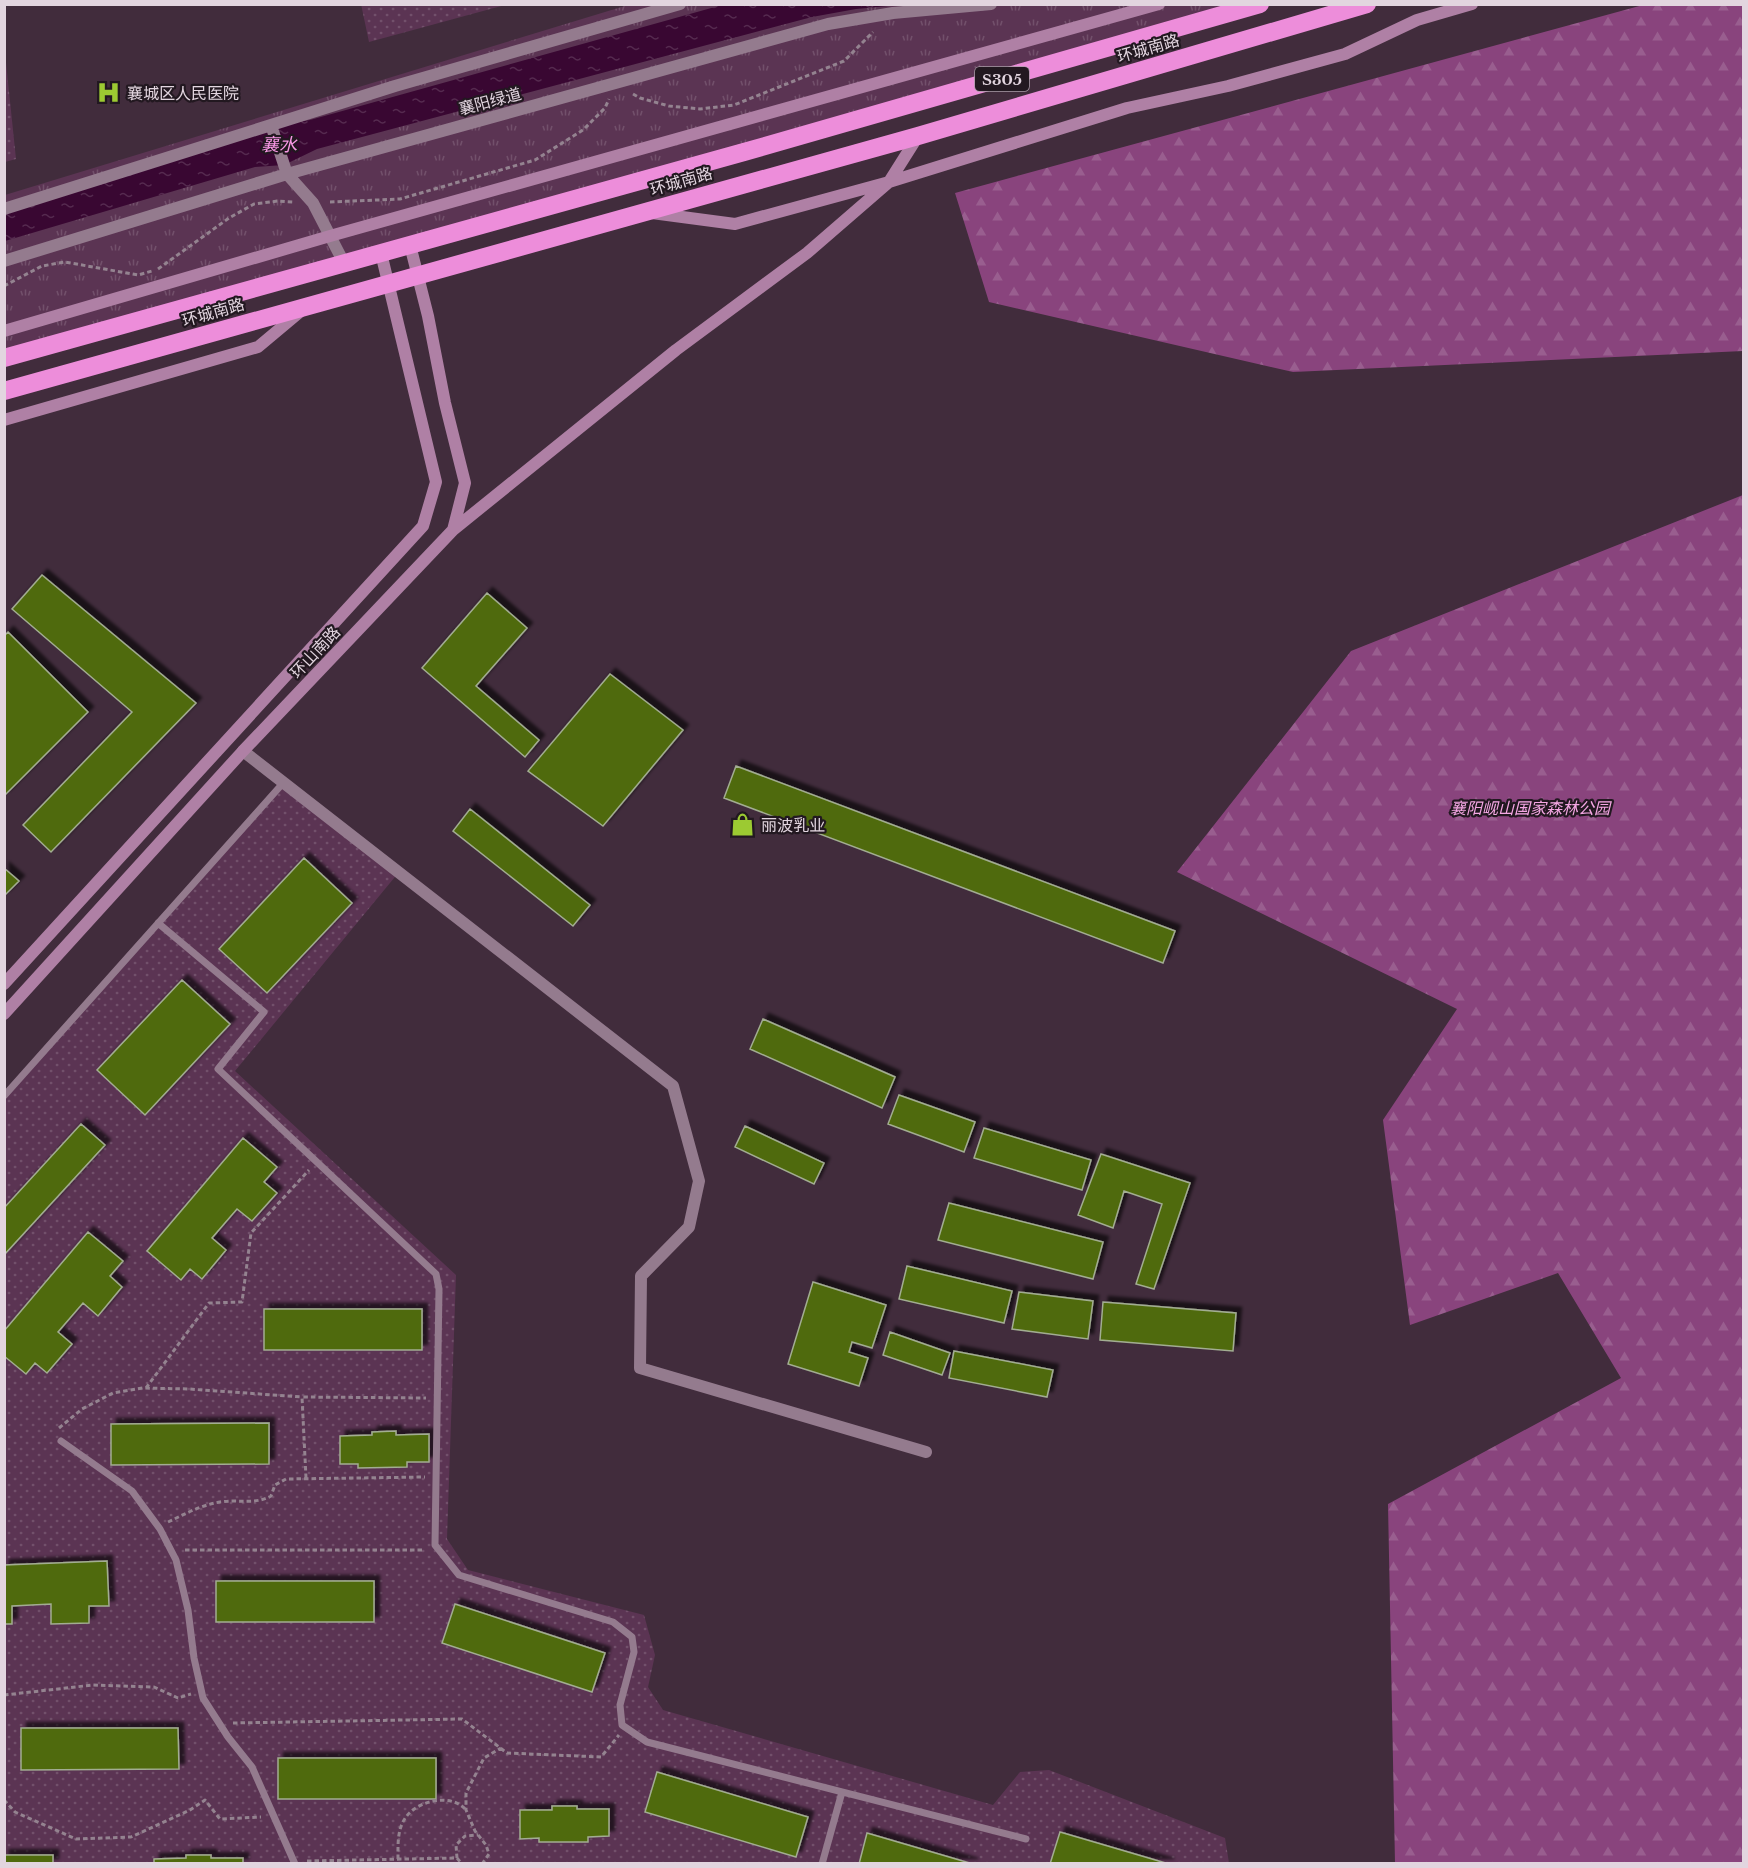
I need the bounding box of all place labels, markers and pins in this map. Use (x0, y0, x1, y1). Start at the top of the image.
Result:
hospital icon: 襄城区人民医院 (96, 80, 122, 106)
place label: 襄城区人民医院 (127, 83, 239, 103)
shop icon: 丽波乳业 (730, 812, 756, 838)
place label: 丽波乳业 (761, 815, 825, 835)

